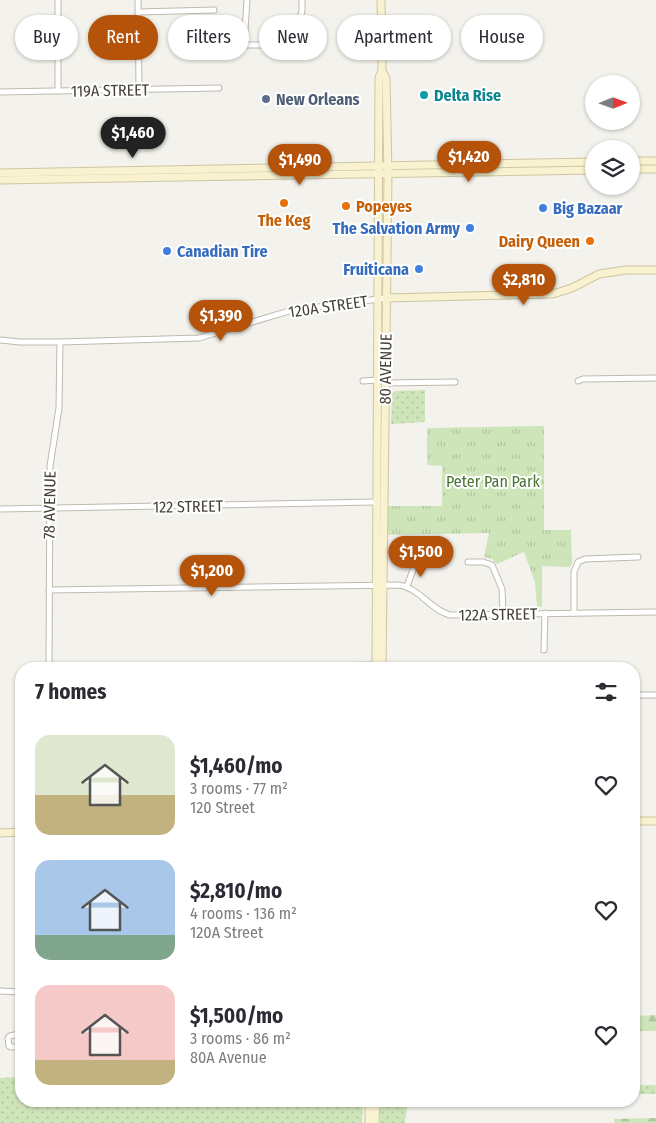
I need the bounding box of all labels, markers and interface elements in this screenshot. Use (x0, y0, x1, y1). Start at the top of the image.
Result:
chip: Buy (15, 15, 78, 60)
chip: Rent (88, 15, 158, 60)
chip: Filters (168, 15, 249, 60)
chip: New (259, 15, 327, 60)
chip: Apartment (337, 15, 451, 60)
chip: House (461, 15, 543, 60)
north arrow (585, 75, 640, 130)
map controls (585, 75, 640, 195)
street label: 119A STREET (71, 80, 150, 101)
place label: Delta Rise (434, 86, 501, 105)
marker: Delta Rise (418, 89, 430, 101)
place label: New Orleans (276, 90, 360, 109)
marker: New Orleans (260, 93, 272, 105)
pin: $1,460 (92, 116, 174, 159)
text: $1,460 (112, 123, 154, 142)
pin: $1,420 (428, 140, 510, 183)
button: layers (585, 140, 640, 195)
pin: $1,490 (259, 144, 341, 186)
text: $1,420 (448, 147, 490, 166)
text: $1,490 (279, 150, 321, 169)
marker: The Keg (278, 197, 290, 209)
place label: Popeyes (356, 197, 412, 216)
place label: Big Bazaar (553, 199, 623, 218)
marker: Popeyes (340, 200, 352, 212)
marker: Big Bazaar (537, 202, 549, 214)
place label: The Keg (258, 211, 310, 230)
place label: The Salvation Army (333, 219, 460, 238)
marker: The Salvation Army (464, 222, 476, 234)
place label: Dairy Queen (499, 232, 580, 251)
marker: Dairy Queen (584, 235, 596, 247)
place label: Canadian Tire (177, 242, 268, 261)
marker: Canadian Tire (161, 245, 173, 257)
place label: Fruiticana (343, 260, 409, 279)
marker: Fruiticana (413, 263, 425, 275)
pin: $2,810 (483, 264, 565, 306)
text: $2,810 (503, 270, 545, 289)
street label: 120A STREET (287, 291, 370, 321)
pin: $1,390 (180, 300, 262, 342)
text: $1,390 (200, 306, 242, 325)
street label: 80 AVENUE (375, 334, 396, 404)
street label: 78 AVENUE (39, 471, 60, 539)
park label: Peter Pan Park (446, 472, 541, 491)
street label: 122 STREET (153, 496, 224, 517)
pin: $1,500 (380, 536, 462, 578)
text: $1,500 (399, 542, 443, 561)
pin: $1,200 (171, 554, 253, 597)
text: $1,200 (191, 561, 233, 580)
street label: 122A STREET (459, 604, 538, 625)
icon: filters (592, 678, 620, 706)
text: 7 homes (35, 679, 106, 705)
text: $1,460/mo (190, 753, 283, 779)
icon: home (75, 755, 135, 815)
icon: heart (592, 771, 620, 799)
text: 3 rooms · 77 m² (190, 779, 288, 798)
text: 120 Street (190, 798, 255, 817)
text: $2,810/mo (190, 878, 282, 904)
icon: home (75, 880, 135, 940)
icon: heart (592, 896, 620, 924)
text: 4 rooms · 136 m² (190, 904, 297, 923)
text: 120A Street (190, 923, 263, 942)
text: $1,500/mo (190, 1003, 283, 1029)
icon: home (75, 1005, 135, 1065)
icon: heart (592, 1021, 620, 1049)
text: 3 rooms · 86 m² (190, 1029, 291, 1048)
text: 80A Avenue (190, 1048, 267, 1067)

